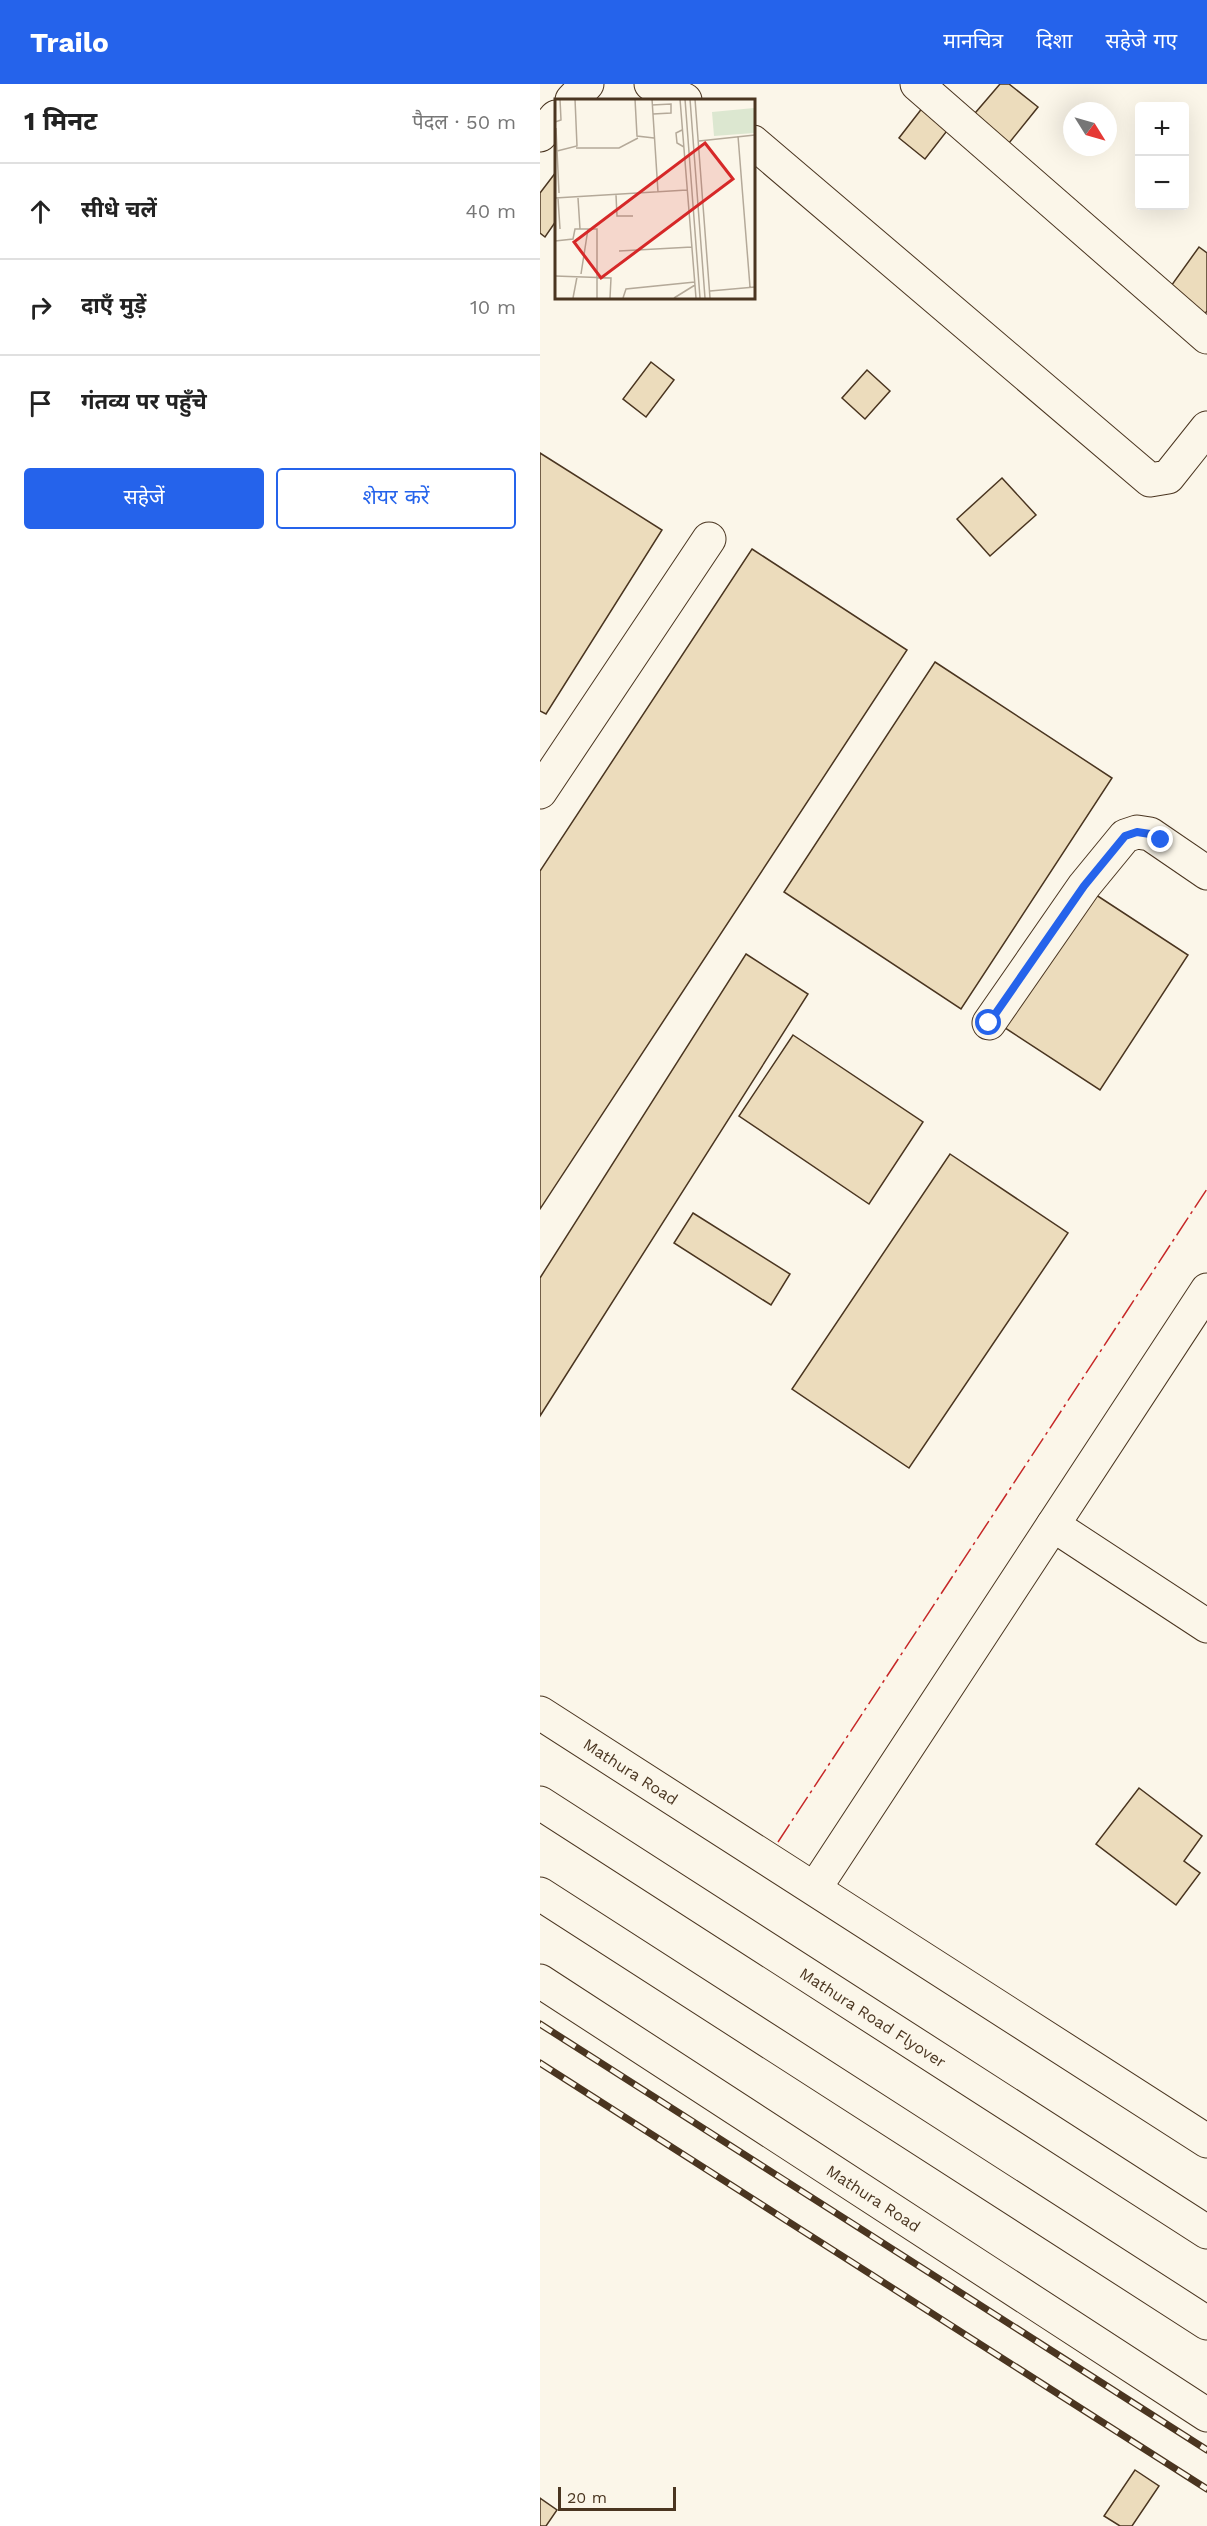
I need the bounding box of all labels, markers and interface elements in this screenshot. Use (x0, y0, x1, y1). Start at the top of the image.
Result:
text: Trailo (30, 26, 109, 59)
text: मानचित्र (943, 28, 1003, 53)
text: दिशा (1036, 28, 1072, 53)
text: सहेजे गए (1105, 28, 1177, 53)
inset map (555, 99, 754, 298)
north arrow (1063, 102, 1117, 156)
map controls (1135, 102, 1189, 210)
button: + (1135, 102, 1189, 156)
text: 1 मिनट (24, 106, 97, 136)
text: पैदल · 50 m (412, 110, 516, 134)
button: − (1135, 156, 1189, 210)
icon: ahead (24, 195, 57, 228)
text: सीधे चलें (81, 197, 157, 222)
text: 40 m (465, 199, 516, 223)
icon: right (24, 291, 57, 324)
text: दाएँ मुड़ें (81, 293, 146, 318)
text: 10 m (470, 295, 516, 319)
icon: arrive (24, 387, 57, 420)
text: गंतव्य पर पहुँचे (81, 389, 207, 414)
button: सहेजें (24, 468, 264, 529)
button: शेयर करें (276, 468, 516, 529)
route end (1147, 826, 1173, 852)
route start (975, 1009, 1001, 1035)
street label: Mathura Road (580, 1734, 682, 1809)
street label: Mathura Road Flyover (796, 1963, 950, 2071)
street label: Mathura Road (823, 2161, 924, 2236)
scale bar (558, 2484, 676, 2512)
text: 20 m (567, 2488, 607, 2507)

